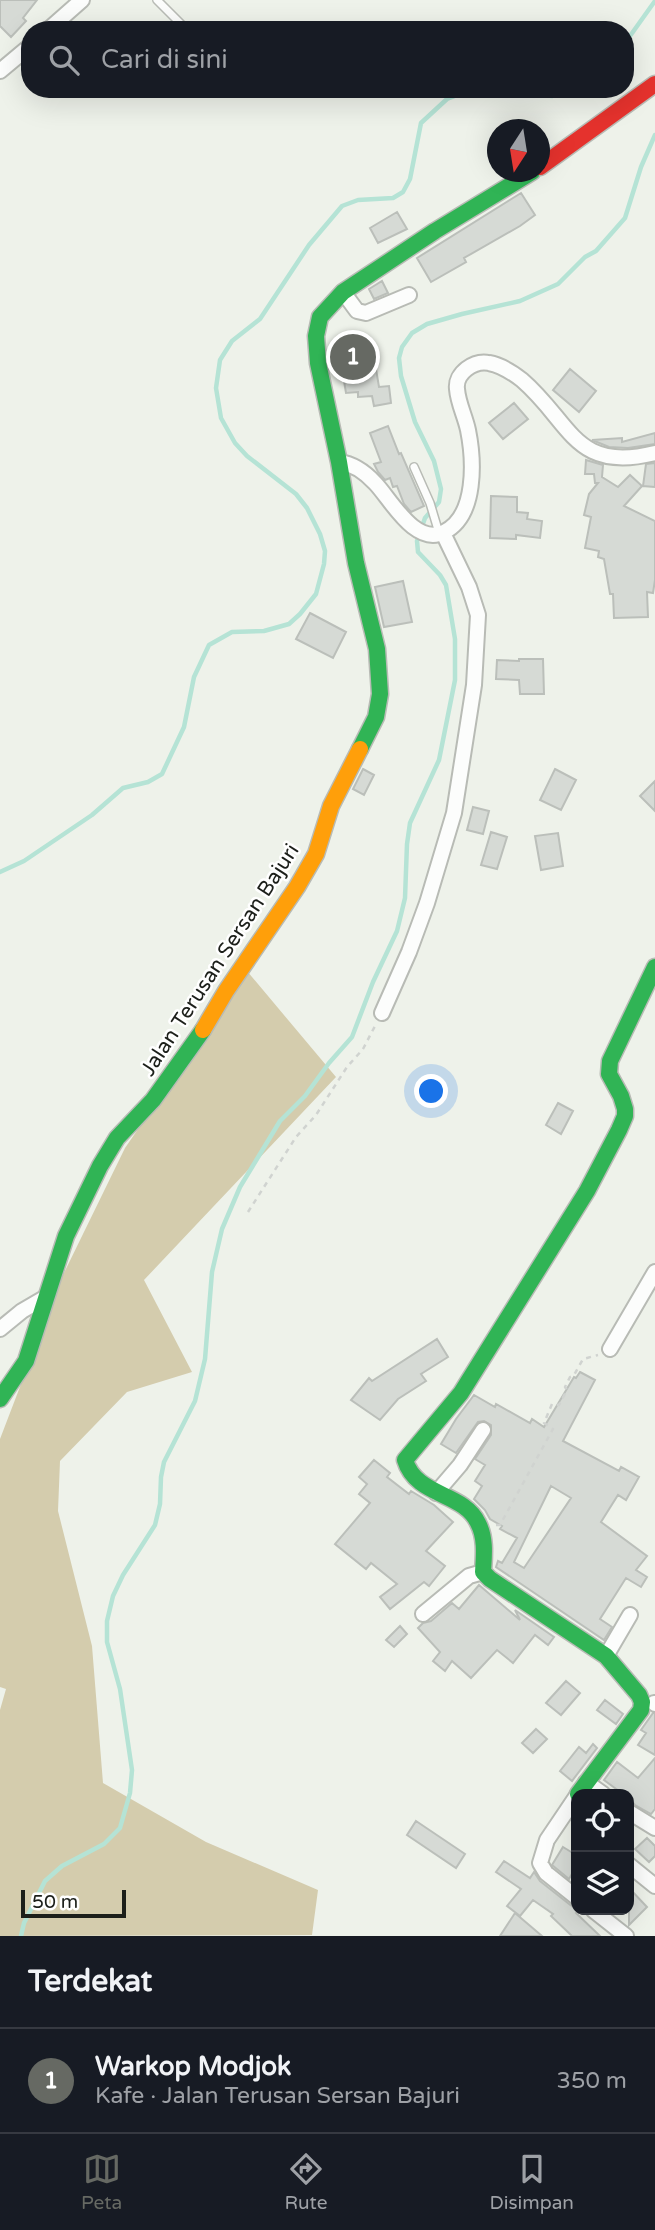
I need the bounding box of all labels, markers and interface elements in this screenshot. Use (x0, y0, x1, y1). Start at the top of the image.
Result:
search box (21, 21, 634, 98)
icon: search (45, 41, 83, 79)
text: Cari di sini (101, 44, 228, 75)
north arrow (487, 119, 550, 182)
pin: 1 (330, 331, 376, 383)
street label: Jalan Terusan Sersan Bajuri (135, 839, 305, 1081)
your location (414, 1074, 448, 1108)
map controls (571, 1789, 634, 1915)
button: locate (571, 1789, 634, 1852)
button: layers (571, 1852, 634, 1915)
scale bar (21, 1887, 126, 1919)
text: 50 m (32, 1891, 78, 1913)
text: Terdekat (28, 1963, 152, 2000)
text: Warkop Modjok (95, 2051, 291, 2082)
text: 1 (44, 2067, 58, 2095)
text: 350 m (557, 2067, 627, 2095)
text: Kafe · Jalan Terusan Sersan Bajuri (95, 2082, 460, 2110)
tab: Peta (81, 2150, 122, 2214)
tab: Rute (284, 2150, 327, 2214)
tab: Disimpan (490, 2150, 574, 2214)

